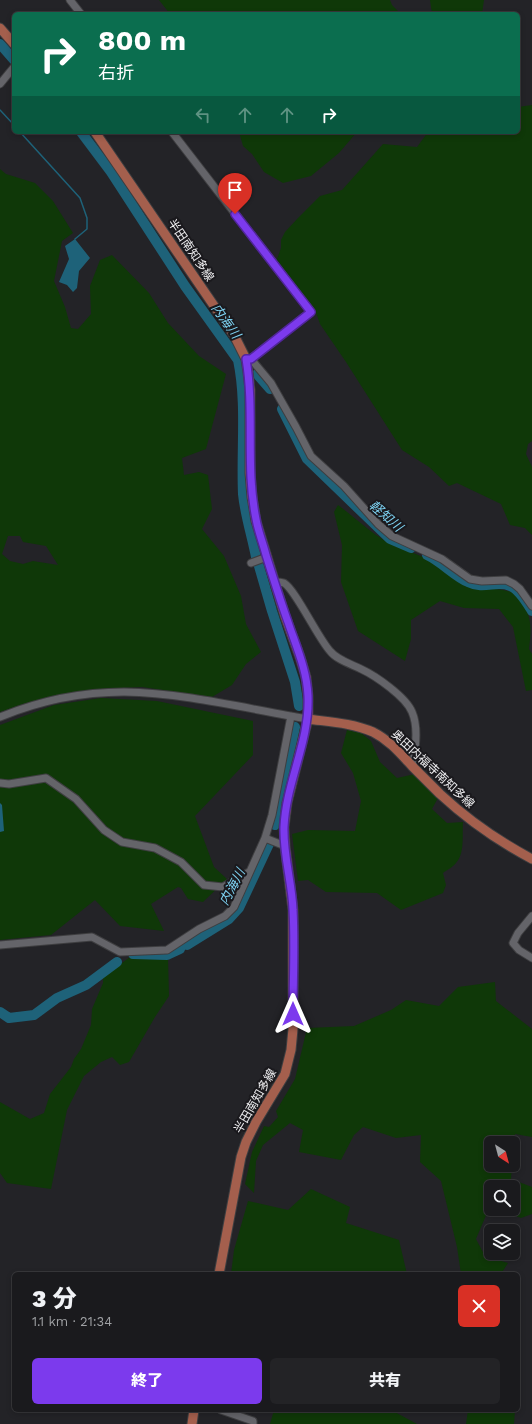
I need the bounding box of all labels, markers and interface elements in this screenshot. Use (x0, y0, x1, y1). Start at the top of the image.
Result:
text: 800 m (98, 24, 186, 57)
icon: right (32, 28, 84, 80)
text: 右折 (98, 62, 134, 83)
icon: left (192, 104, 214, 126)
icon: ahead (234, 104, 256, 126)
icon: ahead (276, 104, 298, 126)
icon: right (318, 104, 340, 126)
pin (218, 173, 252, 214)
icon: arrive (224, 179, 246, 201)
street label: 半田南知多線 (165, 216, 217, 284)
water label: 内海川 (208, 301, 245, 343)
water label: 軽知川 (366, 498, 407, 536)
street label: 奥田内福寺南知多線 (389, 727, 477, 811)
water label: 内海川 (216, 865, 249, 908)
position arrow (272, 993, 314, 1035)
street label: 半田南知多線 (231, 1066, 279, 1136)
north arrow (484, 1136, 520, 1172)
map controls (484, 1136, 520, 1260)
button: search (484, 1180, 520, 1216)
button: layers (484, 1224, 520, 1260)
text: 3 分 (32, 1285, 77, 1313)
button: close (458, 1285, 500, 1327)
text: 1.1 km · 21:34 (32, 1314, 112, 1329)
button: 終了 (32, 1358, 262, 1404)
button: 共有 (270, 1358, 500, 1404)

